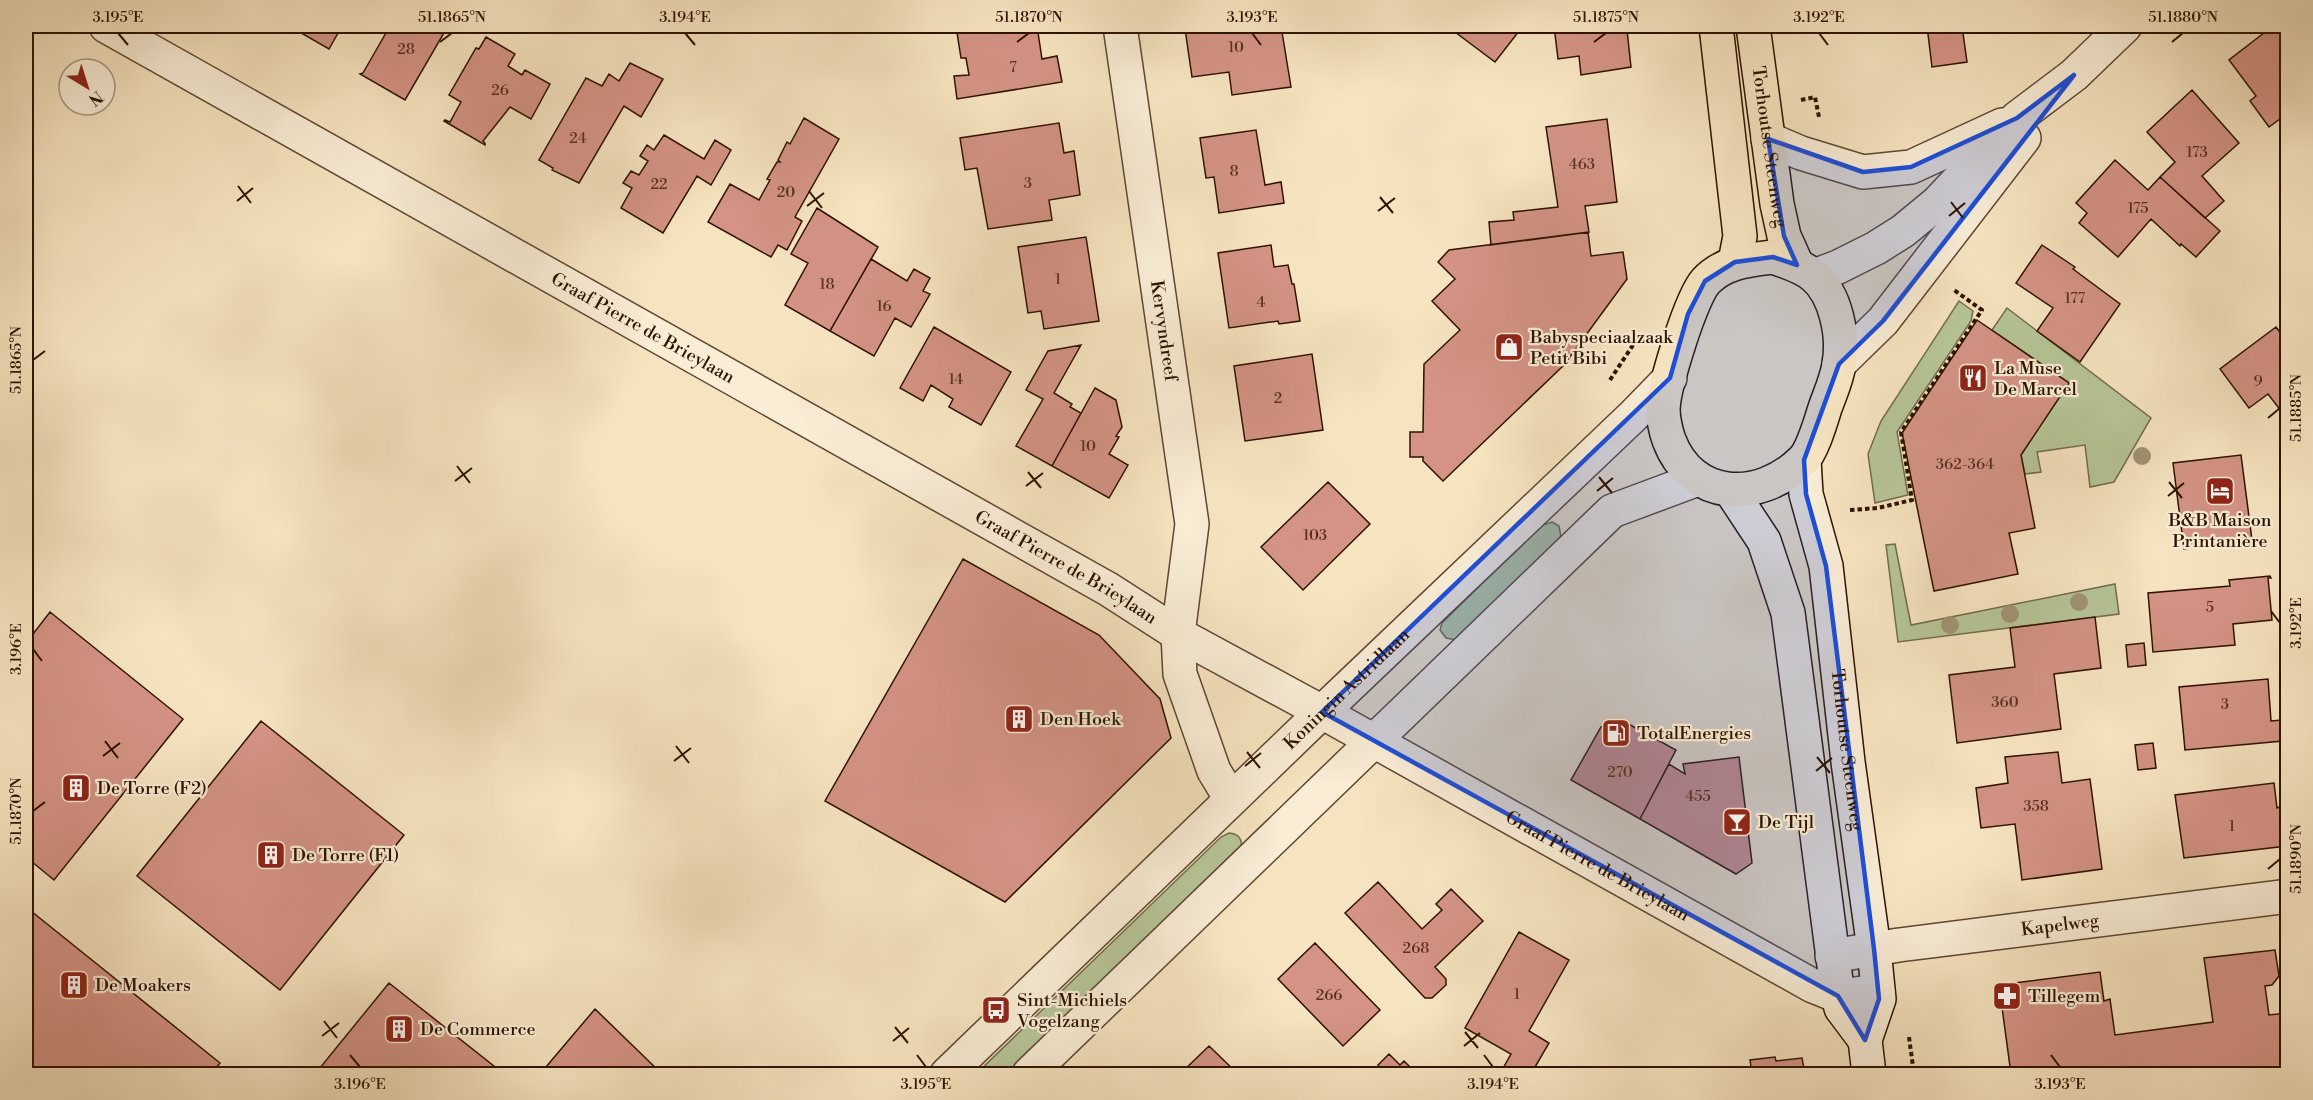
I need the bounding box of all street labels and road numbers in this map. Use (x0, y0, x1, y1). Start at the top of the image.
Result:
street label: Torhoutse Steenweg (1747, 65, 1793, 230)
street label: Graaf Pierre de Brieylaan (547, 267, 739, 389)
street label: Kervyndreef (1145, 279, 1183, 384)
street label: Graaf Pierre de Brieylaan (971, 505, 1162, 629)
street label: Koningin Astridlaan (1279, 623, 1415, 754)
street label: Torhoutse Steenweg (1826, 668, 1869, 833)
street label: Graaf Pierre de Brieylaan (1502, 805, 1694, 927)
street label: Kapelweg (2019, 908, 2101, 941)

